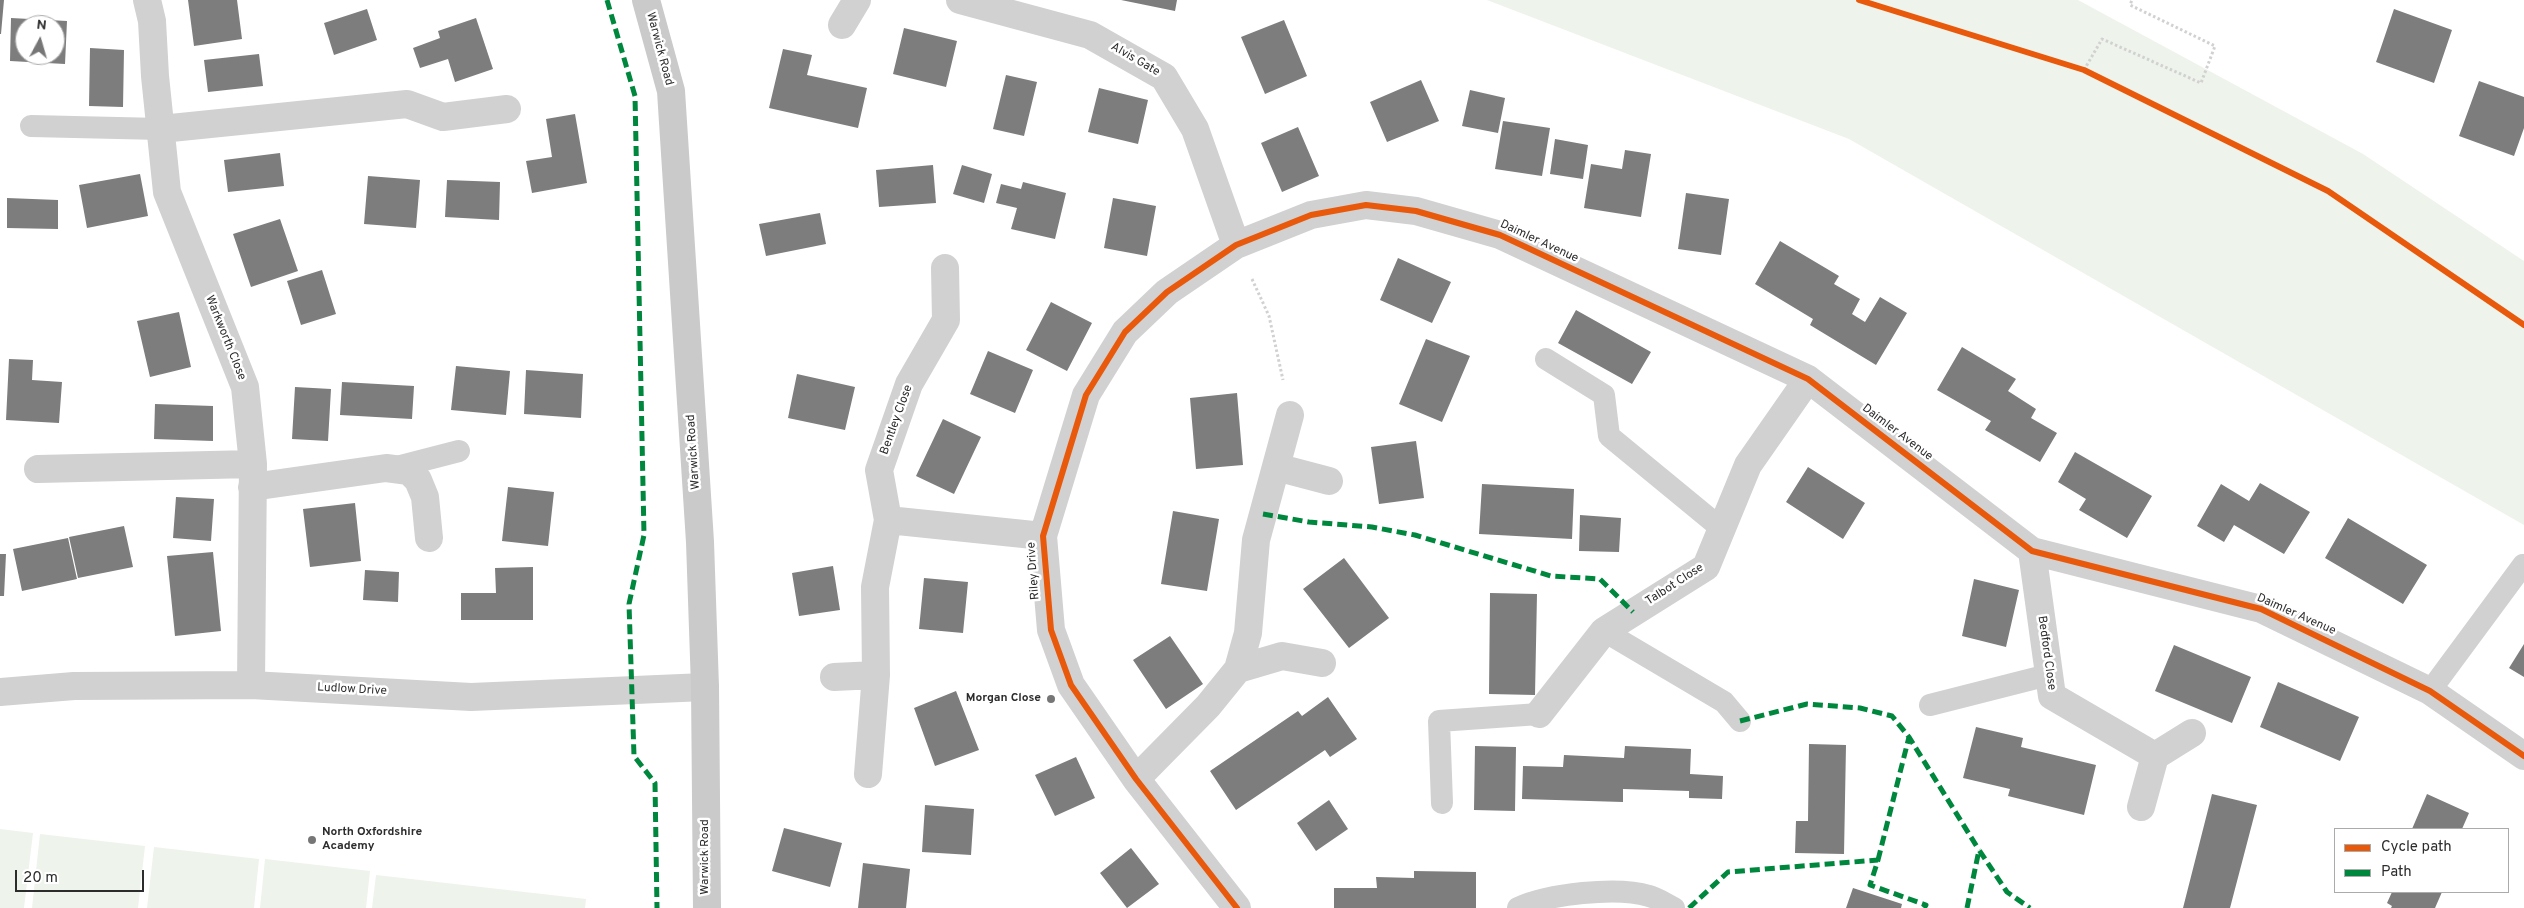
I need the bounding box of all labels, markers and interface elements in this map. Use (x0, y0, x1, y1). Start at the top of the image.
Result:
street label: Warwick Road (642, 11, 676, 87)
north arrow (15, 15, 65, 65)
text: N (36, 17, 47, 35)
street label: Alvis Gate (1108, 40, 1162, 80)
street label: Daimler Avenue (1498, 218, 1580, 266)
street label: Warkworth Close (201, 293, 249, 383)
street label: Bentley Close (878, 383, 916, 457)
street label: Daimler Avenue (1859, 402, 1935, 464)
street label: Warwick Road (684, 414, 704, 490)
street label: Riley Drive (1025, 542, 1043, 600)
street label: Talbot Close (1643, 561, 1707, 609)
street label: Daimler Avenue (2254, 591, 2338, 639)
street label: Bedford Close (2034, 615, 2058, 691)
street label: Ludlow Drive (317, 681, 387, 699)
place label: Morgan Close (966, 692, 1041, 706)
marker: Morgan Close (1045, 693, 1057, 705)
street label: Warwick Road (699, 819, 713, 895)
place label: North Oxfordshire Academy (322, 826, 422, 854)
legend (2334, 828, 2509, 893)
marker: North Oxfordshire Academy (306, 834, 318, 846)
text: Cycle path (2381, 838, 2452, 857)
scale bar (18, 860, 146, 892)
text: Path (2381, 863, 2412, 882)
text: 20 m (23, 869, 58, 888)

